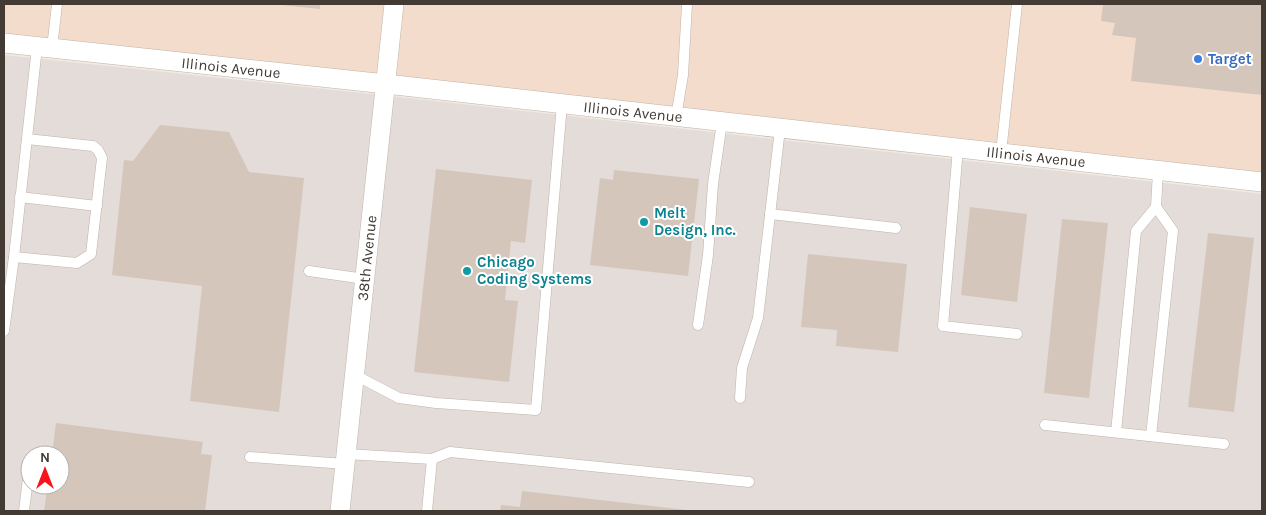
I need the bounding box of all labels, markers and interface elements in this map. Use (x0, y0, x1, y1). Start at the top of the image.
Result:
place label: Target (1208, 50, 1252, 68)
marker: Target (1192, 53, 1204, 65)
street label: Illinois Avenue (181, 54, 281, 82)
street label: Illinois Avenue (583, 98, 683, 126)
street label: Illinois Avenue (986, 143, 1086, 171)
place label: Melt Design, Inc. (654, 204, 736, 239)
street label: 38th Avenue (354, 214, 380, 302)
marker: Melt Design, Inc. (638, 216, 650, 228)
place label: Chicago Coding Systems (477, 253, 592, 288)
marker: Chicago Coding Systems (461, 265, 473, 277)
north arrow (20, 445, 70, 495)
text: N (40, 449, 50, 466)

